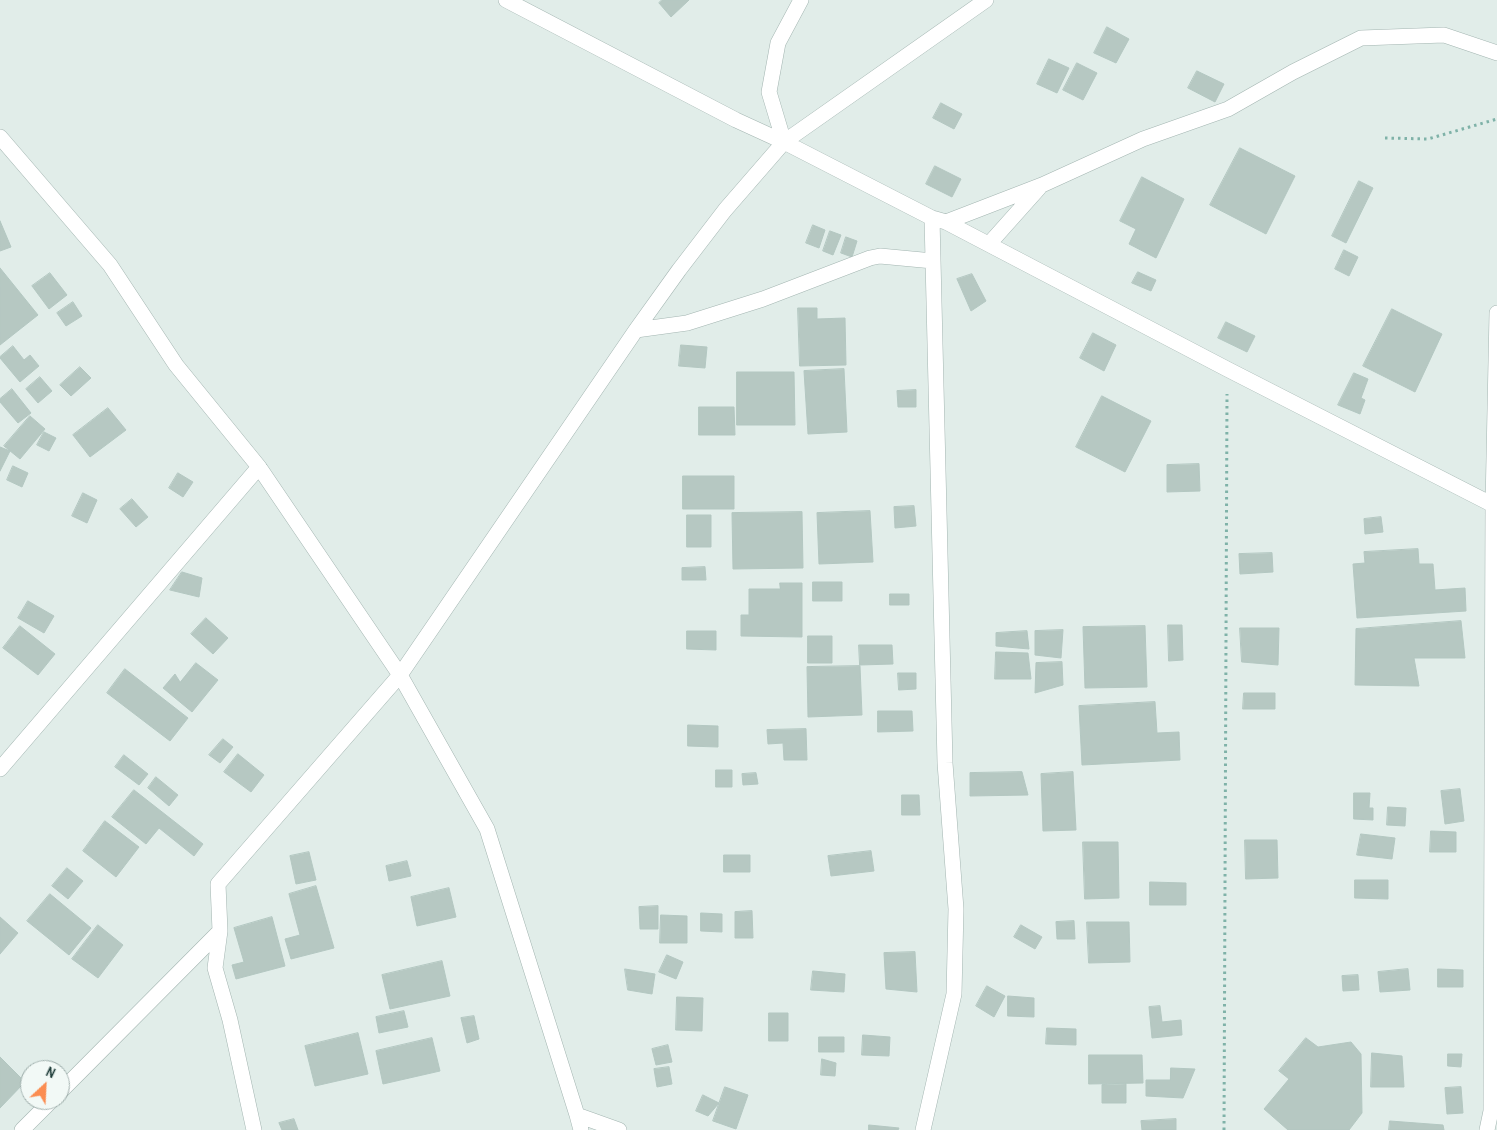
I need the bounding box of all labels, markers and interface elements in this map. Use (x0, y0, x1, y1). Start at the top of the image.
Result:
north arrow (20, 1060, 70, 1110)
text: N (43, 1062, 58, 1082)

